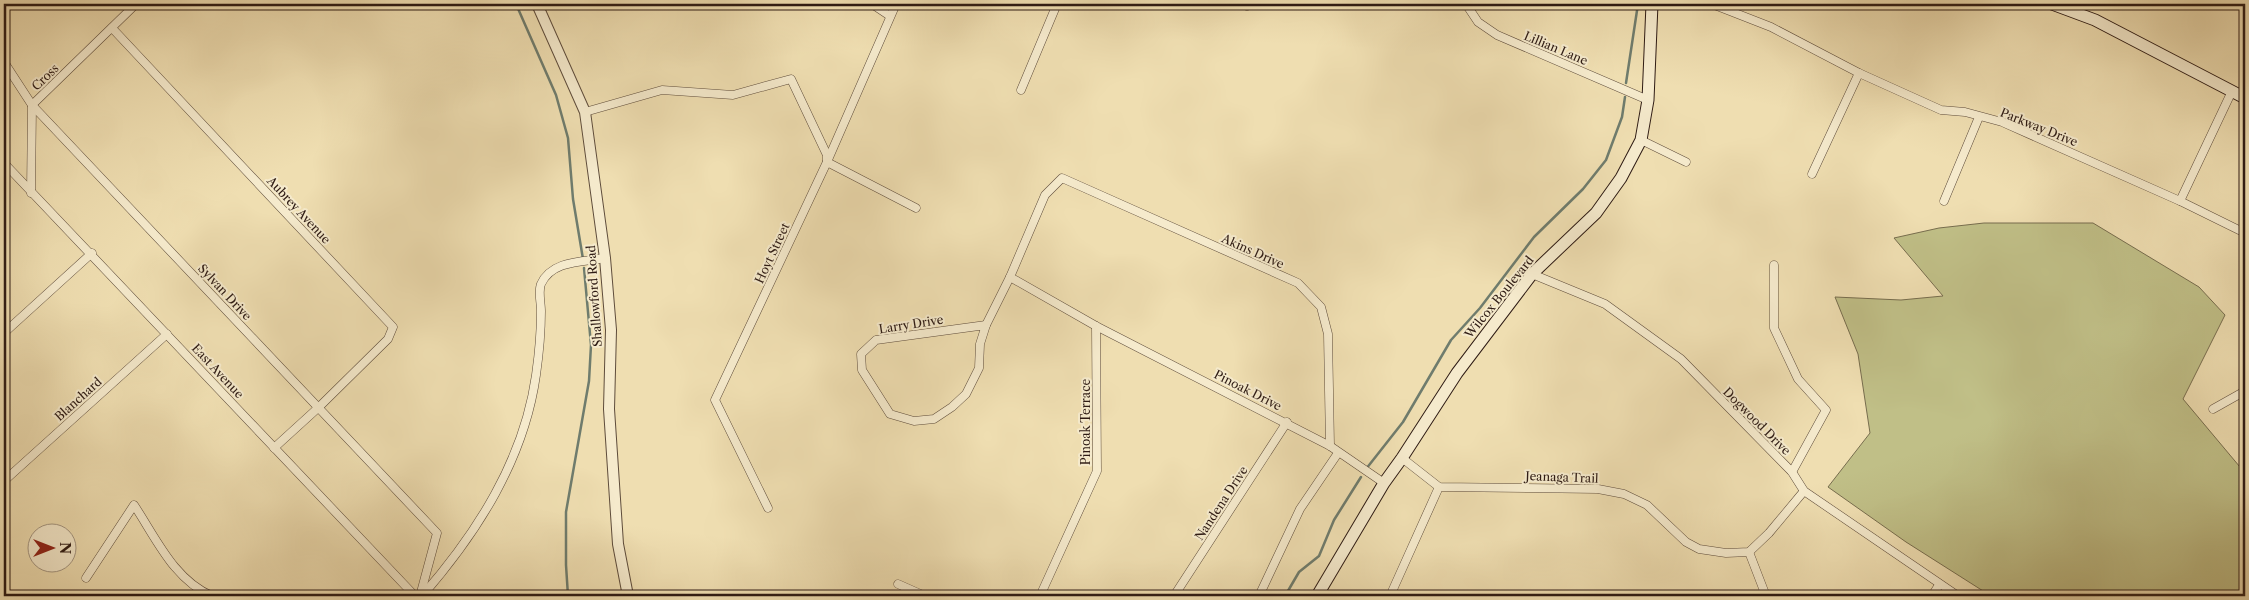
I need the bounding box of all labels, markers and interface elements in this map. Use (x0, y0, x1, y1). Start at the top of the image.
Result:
street label: Lillian Lane (1522, 28, 1590, 68)
street label: Cross (28, 61, 62, 93)
street label: Parkway Drive (1998, 105, 2080, 149)
street label: Aubrey Avenue (263, 173, 334, 247)
street label: Hoyt Street (751, 220, 793, 286)
street label: Akins Drive (1219, 230, 1287, 272)
street label: Shallowford Road (583, 244, 605, 347)
street label: Wilcox Boulevard (1461, 252, 1537, 342)
street label: Sylvan Drive (195, 261, 255, 323)
street label: Larry Drive (878, 311, 945, 336)
street label: East Avenue (189, 341, 247, 402)
street label: Pinoak Drive (1212, 367, 1285, 414)
street label: Blanchard (51, 374, 105, 424)
street label: Pinoak Terrace (1078, 379, 1093, 465)
street label: Dogwood Drive (1720, 384, 1794, 458)
street label: Nandena Drive (1191, 463, 1251, 543)
street label: Jeanaga Trail (1523, 468, 1599, 486)
north arrow (28, 522, 78, 572)
text: N (56, 542, 74, 554)

